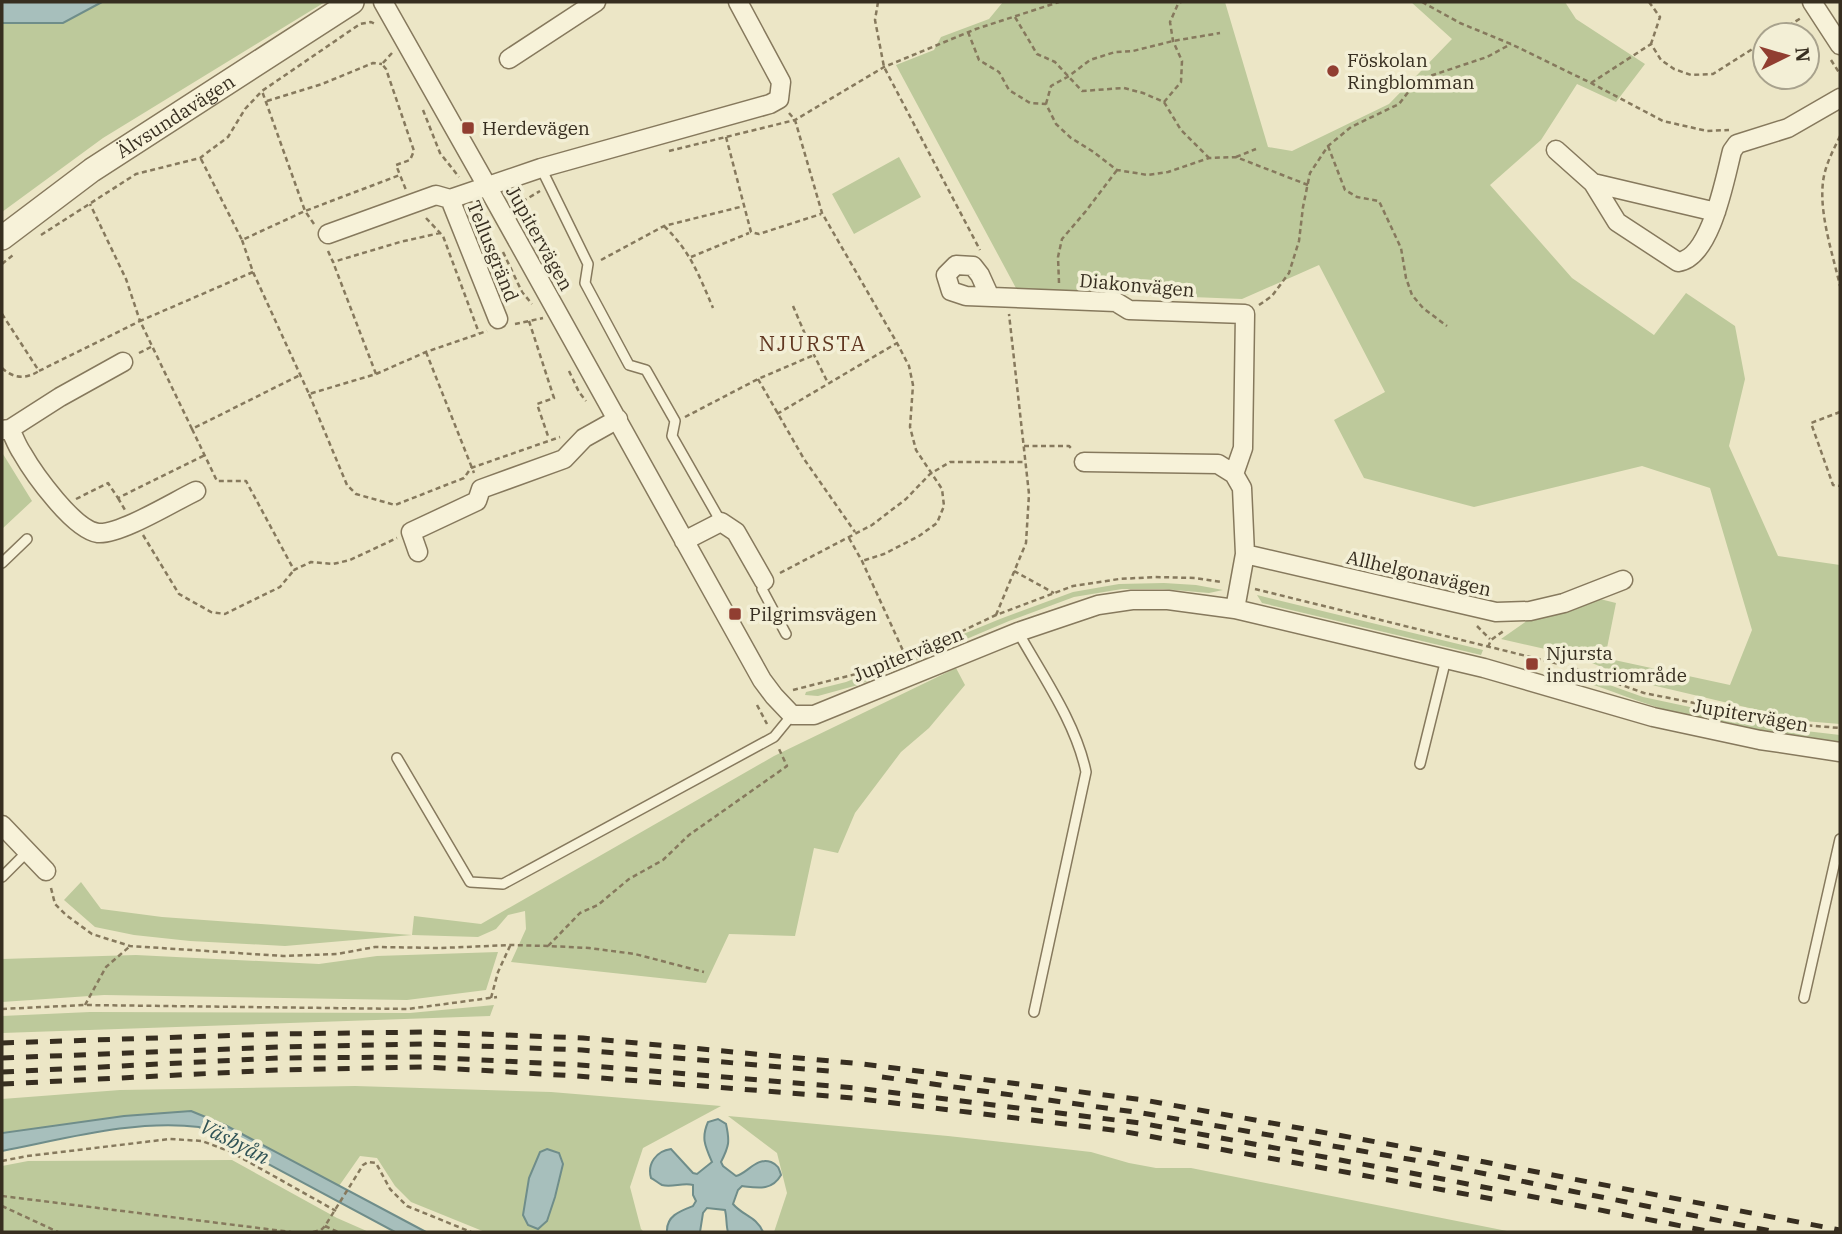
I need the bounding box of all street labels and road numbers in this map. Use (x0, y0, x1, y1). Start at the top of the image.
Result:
street label: Älvsundavägen (112, 69, 239, 163)
street label: Jupitervägen (501, 181, 579, 295)
street label: Tellusgränd (462, 197, 524, 305)
street label: Diakonvägen (1078, 268, 1196, 302)
street label: Allhelgonavägen (1344, 545, 1494, 601)
street label: Jupitervägen (849, 621, 967, 687)
street label: Jupitervägen (1692, 693, 1810, 737)

